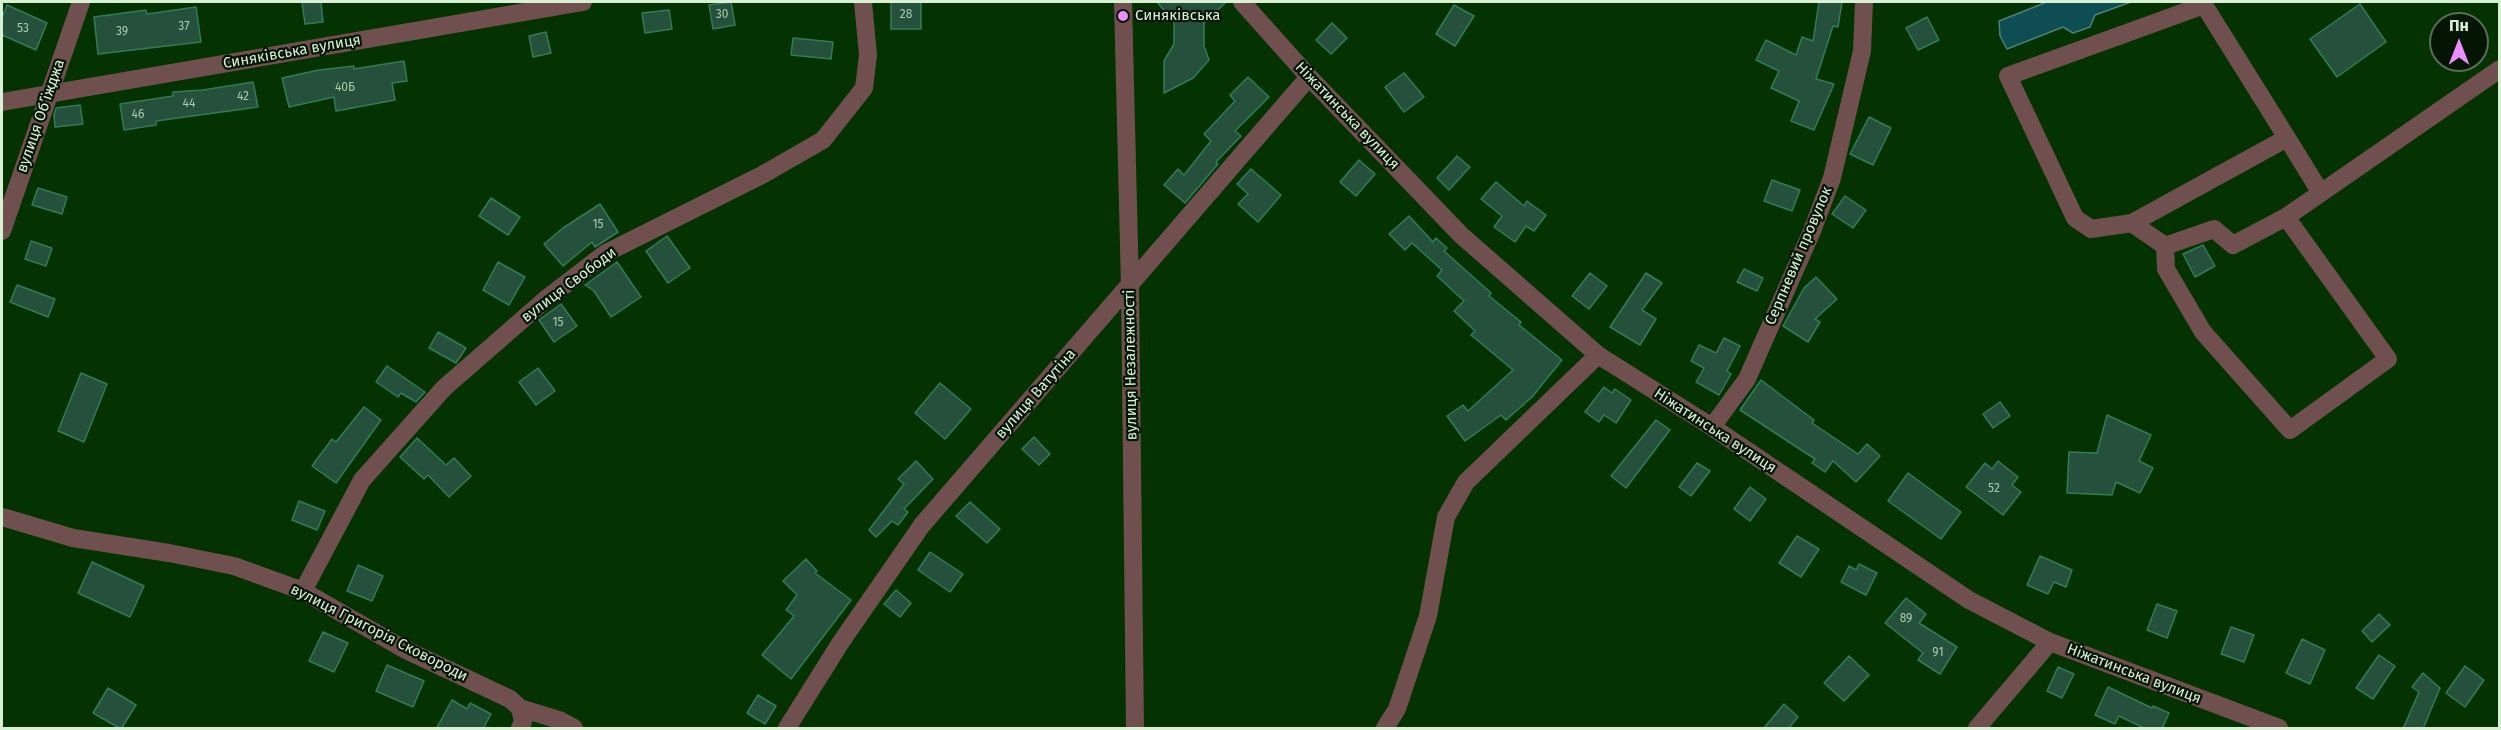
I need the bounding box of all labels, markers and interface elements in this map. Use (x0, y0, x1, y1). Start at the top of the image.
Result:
place label: Синяківська (1135, 7, 1220, 25)
house number: 30 (716, 8, 728, 22)
house number: 28 (900, 8, 912, 22)
marker: Синяківська (1116, 9, 1130, 23)
north arrow (2429, 12, 2489, 72)
text: Пн (2449, 16, 2469, 35)
house number: 37 (178, 20, 190, 34)
house number: 53 (17, 22, 29, 36)
house number: 39 (116, 25, 128, 39)
street label: Синяківська вулиця (222, 31, 362, 73)
street label: вулиця Обʼїжджа (13, 57, 69, 175)
street label: Ніжатинська вулиця (1291, 59, 1403, 173)
house number: 40Б (335, 81, 355, 95)
house number: 42 (237, 90, 249, 104)
house number: 44 (183, 97, 195, 111)
house number: 46 (132, 108, 144, 122)
street label: Серпневий провулок (1762, 184, 1836, 328)
house number: 15 (592, 218, 604, 232)
street label: вулиця Свободи (518, 243, 620, 327)
street label: вулиця Незалежності (1121, 289, 1141, 441)
house number: 15 (552, 316, 564, 330)
street label: вулиця Ватутіна (992, 345, 1080, 443)
street label: Ніжатинська вулиця (1650, 385, 1780, 477)
house number: 52 (1988, 482, 2000, 496)
street label: вулиця Григорія Сковороди (287, 580, 471, 686)
house number: 89 (1900, 612, 1912, 626)
street label: Ніжатинська вулиця (2064, 640, 2204, 708)
house number: 91 (1932, 646, 1944, 660)

